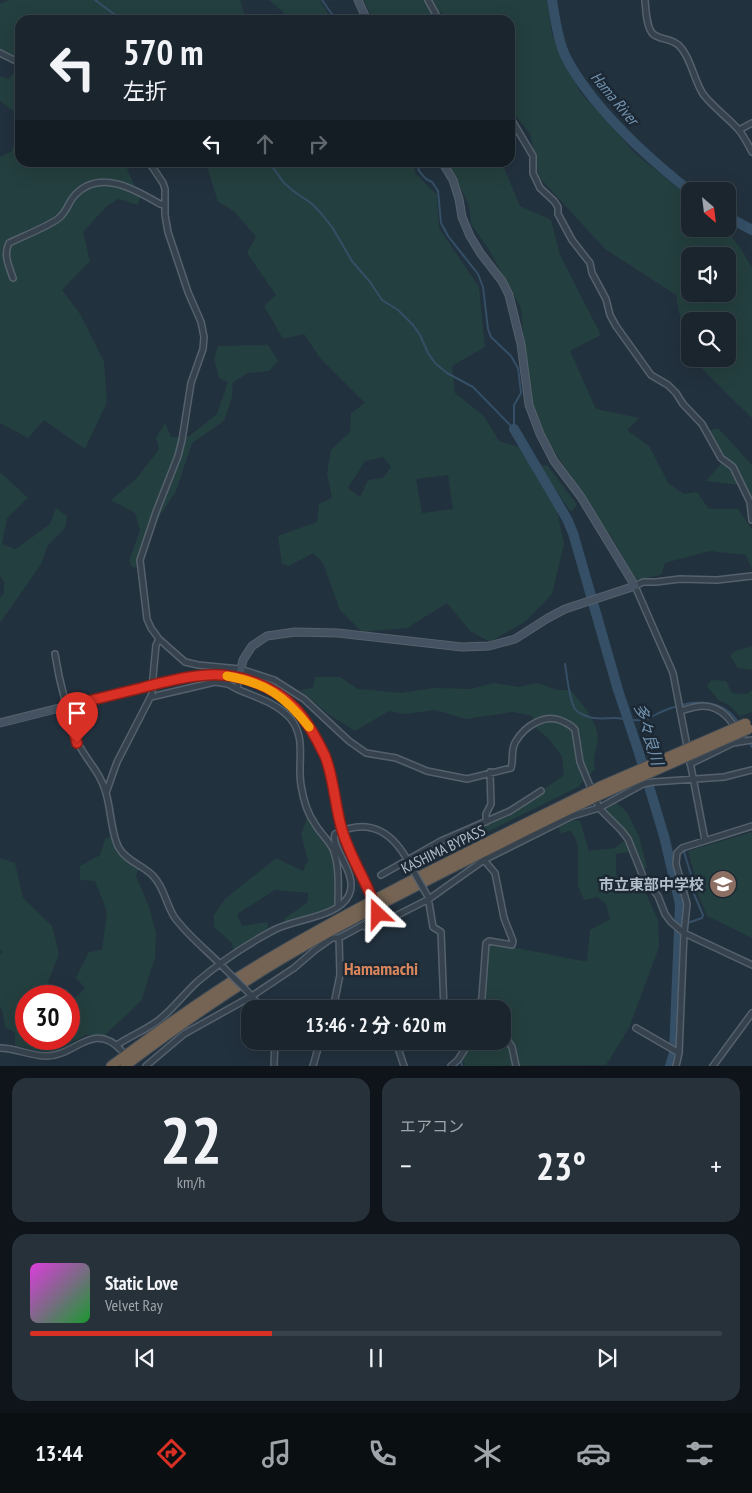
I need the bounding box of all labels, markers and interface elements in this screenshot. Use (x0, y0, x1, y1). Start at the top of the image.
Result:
text: 570 m (123, 29, 204, 75)
icon: left (40, 35, 105, 100)
water label: Hama River (587, 67, 645, 131)
text: 左折 (123, 77, 167, 105)
icon: left (198, 130, 226, 158)
icon: ahead (251, 130, 279, 158)
icon: right (304, 130, 332, 158)
north arrow (681, 182, 736, 238)
map controls (681, 182, 736, 367)
button: sound (681, 247, 736, 302)
button: search (681, 312, 736, 367)
pin (56, 692, 98, 743)
icon: arrive (63, 699, 91, 727)
water label: 多々良川 (630, 700, 669, 769)
street label: KASHIMA BYPASS (398, 820, 488, 878)
school or university icon: 市立東部中学校 (708, 869, 738, 899)
place label: 市立東部中学校 (599, 875, 704, 894)
position arrow (351, 887, 403, 939)
district label: Hamamachi (344, 957, 418, 980)
speed limit sign: 30 (15, 985, 80, 1050)
text: 13:46 · 2 分 · 620 m (306, 1013, 446, 1037)
text: 22 (160, 1097, 222, 1181)
text: エアコン (400, 1116, 464, 1136)
text: 23° (536, 1141, 586, 1190)
text: − (400, 1147, 412, 1184)
text: + (710, 1147, 722, 1184)
text: km/h (177, 1172, 205, 1192)
text: Static Love (105, 1271, 178, 1295)
text: Velvet Ray (105, 1295, 163, 1315)
icon: previous (131, 1344, 159, 1372)
icon: pause (362, 1344, 390, 1372)
icon: next (593, 1344, 621, 1372)
icon: directions (154, 1436, 189, 1471)
icon: music (259, 1436, 294, 1471)
icon: phone (365, 1436, 400, 1471)
icon: climate (470, 1436, 505, 1471)
icon: car (576, 1436, 611, 1471)
icon: filters (682, 1436, 717, 1471)
text: 13:44 (35, 1439, 83, 1467)

